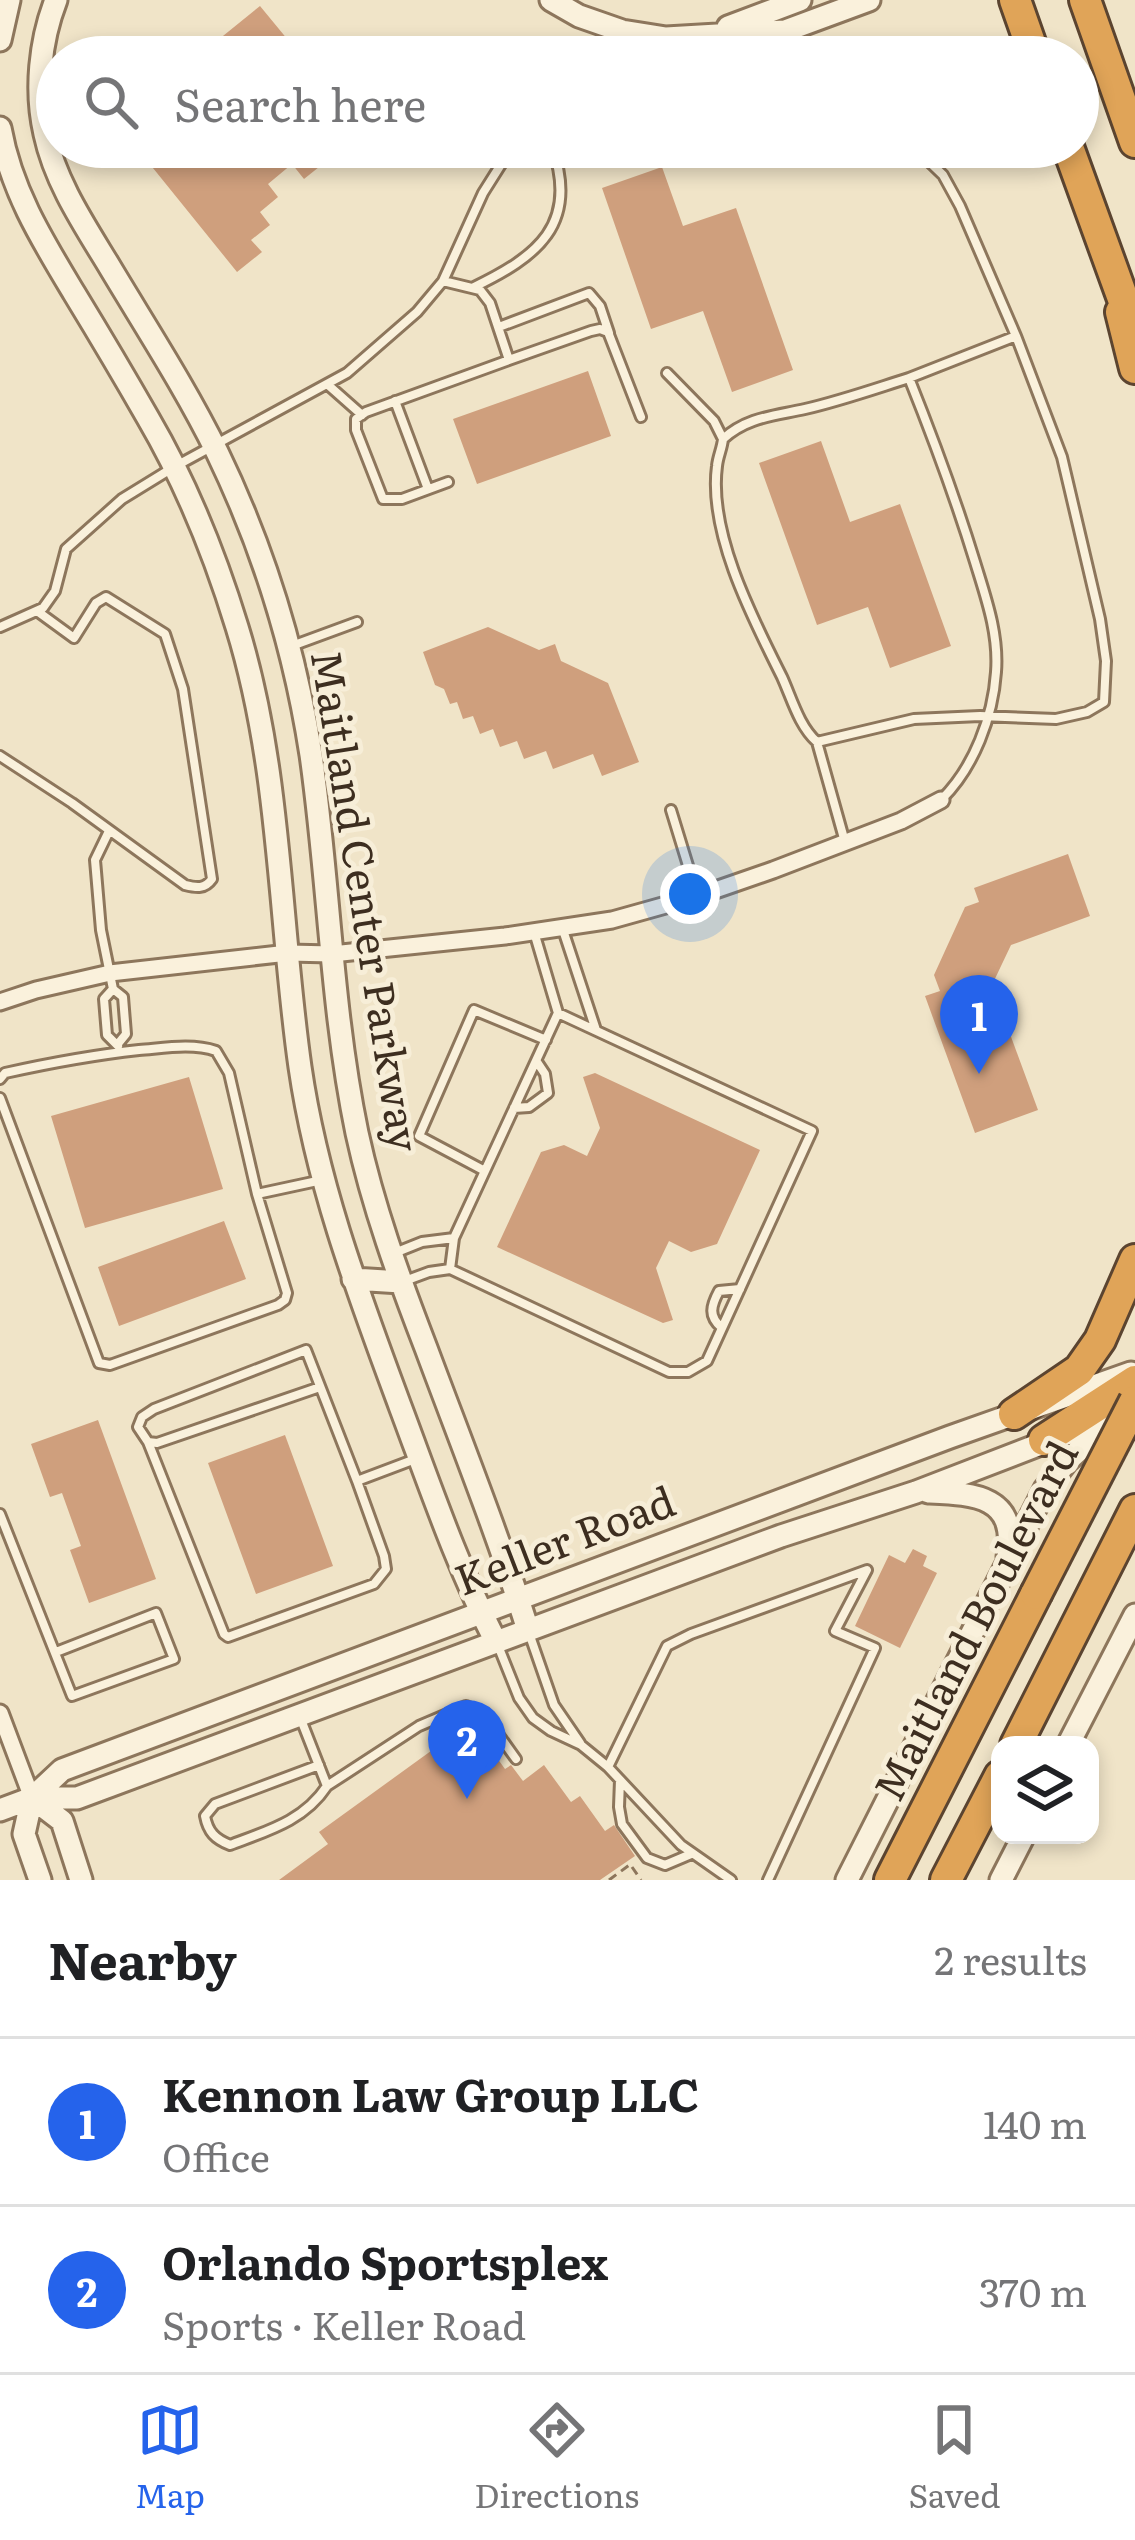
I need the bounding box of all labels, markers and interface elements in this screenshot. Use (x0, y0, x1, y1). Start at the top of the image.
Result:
search box (36, 36, 1099, 168)
icon: search (78, 69, 144, 135)
text: Search here (174, 69, 426, 136)
street label: Maitland Center Parkway (298, 645, 438, 1157)
your location (660, 864, 720, 924)
pin: 1 (940, 975, 1018, 1074)
street label: Maitland Boulevard (856, 1429, 1091, 1810)
street label: Keller Road (445, 1468, 683, 1609)
pin: 2 (428, 1700, 506, 1799)
map controls (991, 1736, 1099, 1844)
button: layers (991, 1736, 1099, 1844)
text: Nearby (48, 1920, 237, 1996)
text: 2 results (934, 1929, 1087, 1987)
text: Kennon Law Group LLC (162, 2059, 700, 2126)
text: 1 (79, 2093, 95, 2151)
text: 140 m (983, 2093, 1087, 2151)
text: Office (162, 2126, 270, 2184)
text: Orlando Sportsplex (162, 2227, 608, 2294)
text: 2 (77, 2261, 97, 2319)
text: 370 m (979, 2261, 1087, 2319)
text: Sports · Keller Road (162, 2294, 526, 2352)
tab: Map (135, 2397, 205, 2518)
tab: Directions (474, 2397, 639, 2518)
tab: Saved (908, 2397, 1000, 2518)

